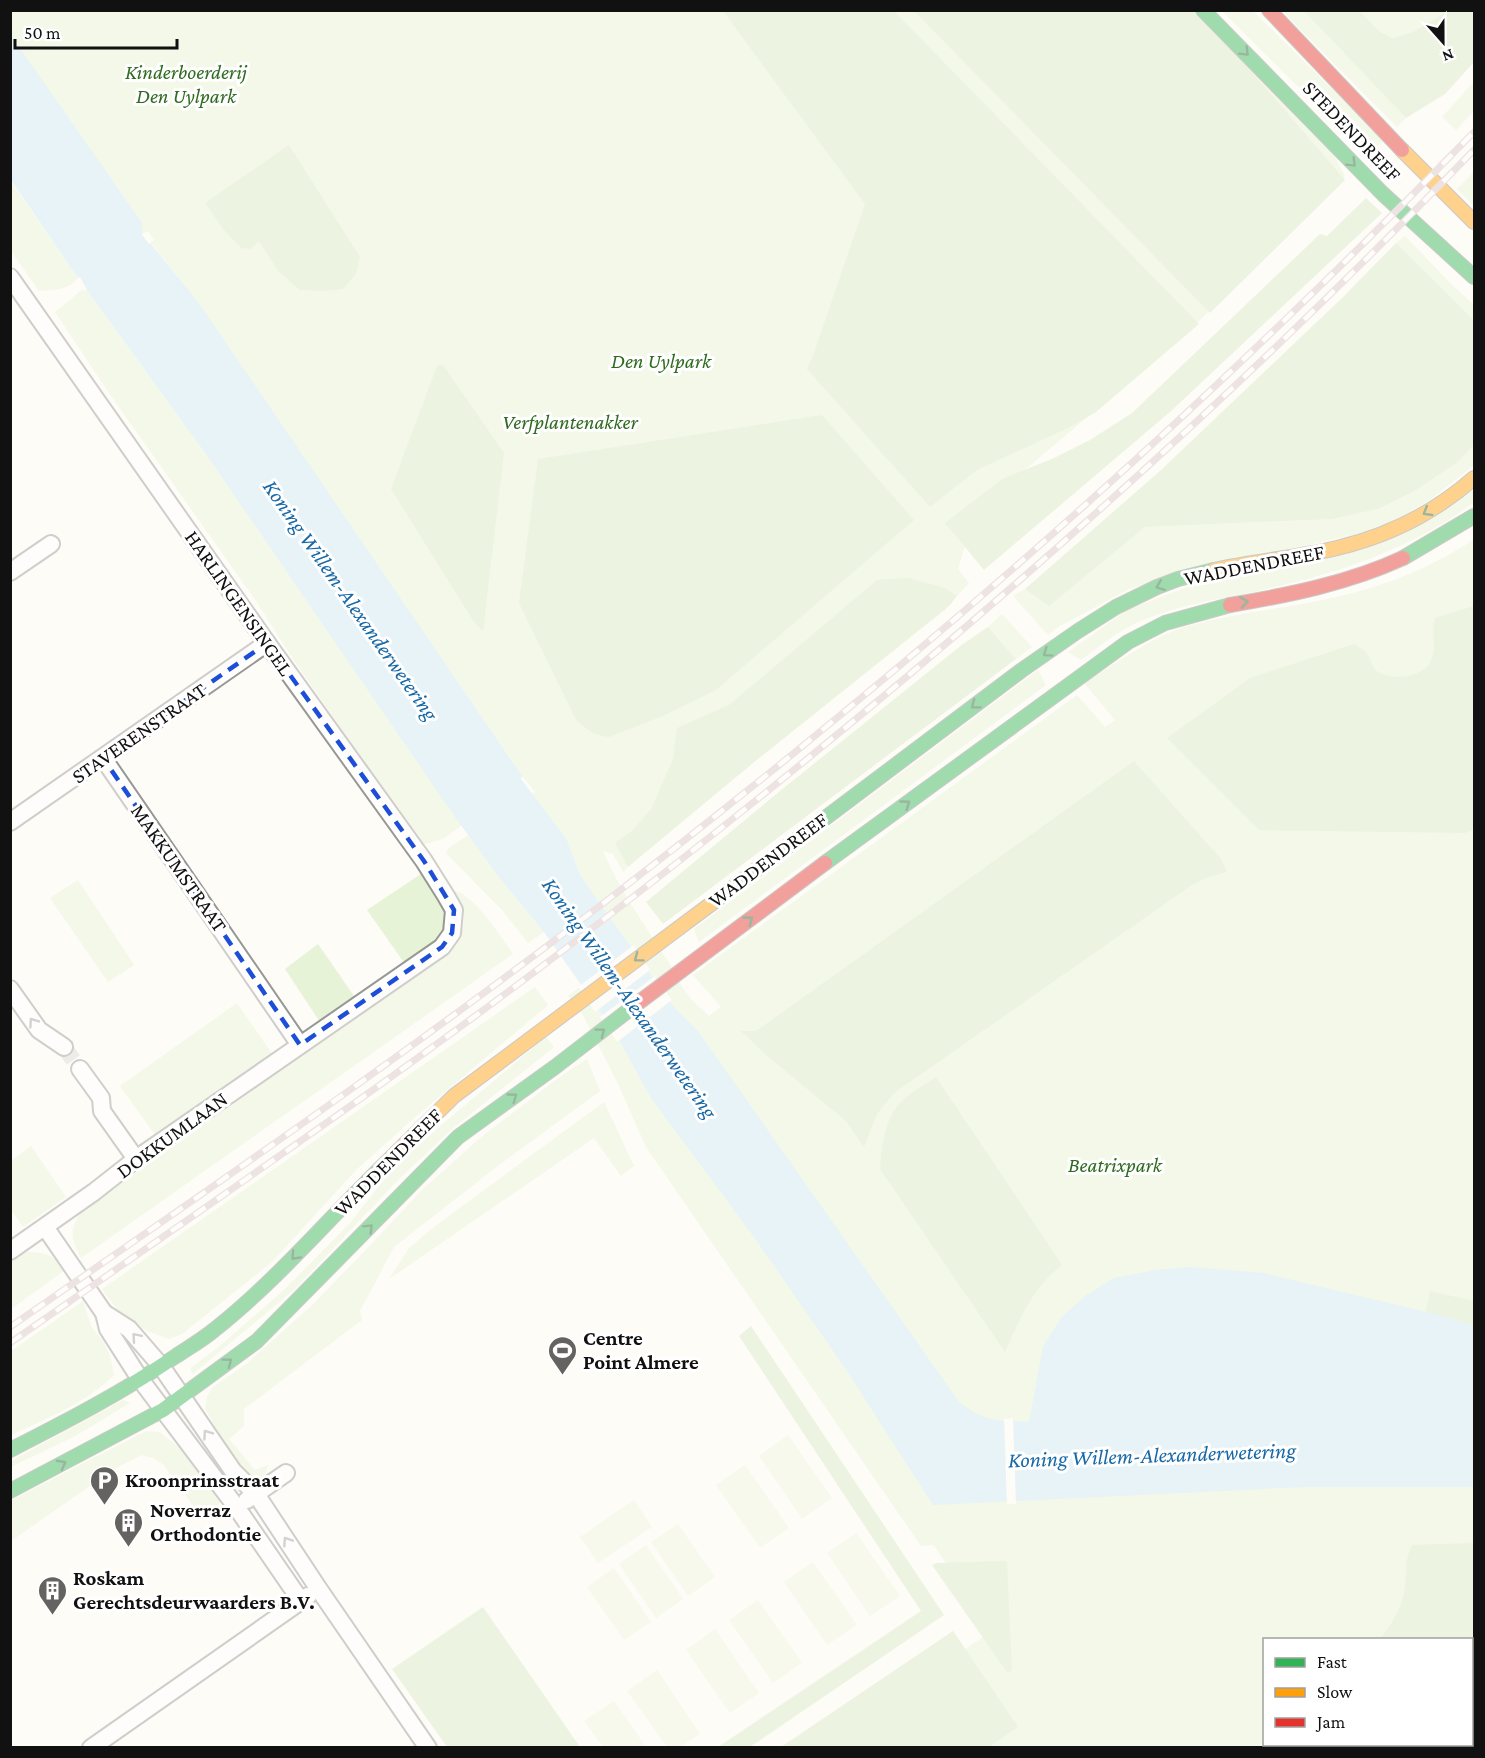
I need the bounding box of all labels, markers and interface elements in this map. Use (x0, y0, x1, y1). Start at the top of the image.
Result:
scale bar (15, 12, 177, 50)
north arrow (1413, 12, 1473, 72)
text: 50 m (24, 23, 61, 43)
one-way arrow (1237, 44, 1248, 55)
text: N (1440, 46, 1456, 65)
park label: Kinderboerderij Den Uylpark (125, 60, 248, 108)
street label: STEDENDREEF (1298, 76, 1406, 187)
one-way arrow (1345, 156, 1356, 167)
park label: Den Uylpark (611, 349, 712, 373)
park label: Verfplantenakker (502, 410, 638, 434)
water label: Koning Willem-Alexanderwetering (258, 475, 445, 726)
one-way arrow (1423, 504, 1433, 516)
street label: HARLINGENSINGEL (180, 526, 298, 681)
street label: WADDENDREEF (1182, 540, 1327, 590)
one-way arrow (1155, 578, 1166, 591)
one-way arrow (1240, 597, 1249, 609)
one-way arrow (1043, 646, 1054, 657)
street label: STAVERENSTRAAT (67, 677, 211, 788)
one-way arrow (971, 698, 982, 709)
street label: MAKKUMSTRAAT (126, 799, 232, 937)
one-way arrow (899, 800, 910, 811)
street label: WADDENDREEF (704, 807, 833, 912)
water label: Koning Willem-Alexanderwetering (537, 873, 724, 1124)
one-way arrow (743, 916, 754, 927)
one-way arrow (633, 950, 644, 961)
one-way arrow (29, 1017, 40, 1028)
one-way arrow (594, 1028, 605, 1039)
street label: DOKKUMLAAN (112, 1087, 232, 1183)
one-way arrow (506, 1094, 517, 1105)
street label: WADDENDREEF (329, 1103, 447, 1221)
park label: Beatrixpark (1068, 1153, 1163, 1177)
one-way arrow (361, 1224, 372, 1235)
one-way arrow (291, 1249, 302, 1260)
place label: Centre Point Almere (583, 1326, 699, 1374)
one-way arrow (132, 1332, 143, 1343)
sports icon: Centre Point Almere (546, 1334, 578, 1376)
one-way arrow (222, 1359, 233, 1370)
one-way arrow (203, 1430, 214, 1441)
water label: Koning Willem-Alexanderwetering (1008, 1437, 1298, 1473)
one-way arrow (56, 1460, 66, 1471)
parking icon: Kroonprinsstraat (88, 1464, 120, 1506)
place label: Kroonprinsstraat (125, 1468, 279, 1492)
place label: Noverraz Orthodontie (150, 1498, 262, 1546)
building icon: Noverraz Orthodontie (113, 1506, 145, 1548)
one-way arrow (283, 1537, 294, 1548)
place label: Roskam Gerechtsdeurwaarders B.V. (73, 1566, 315, 1614)
building icon: Roskam Gerechtsdeurwaarders B.V. (36, 1574, 68, 1616)
legend (1263, 1638, 1473, 1746)
text: Fast (1317, 1652, 1348, 1672)
text: Slow (1317, 1682, 1353, 1702)
text: Jam (1315, 1712, 1346, 1732)

